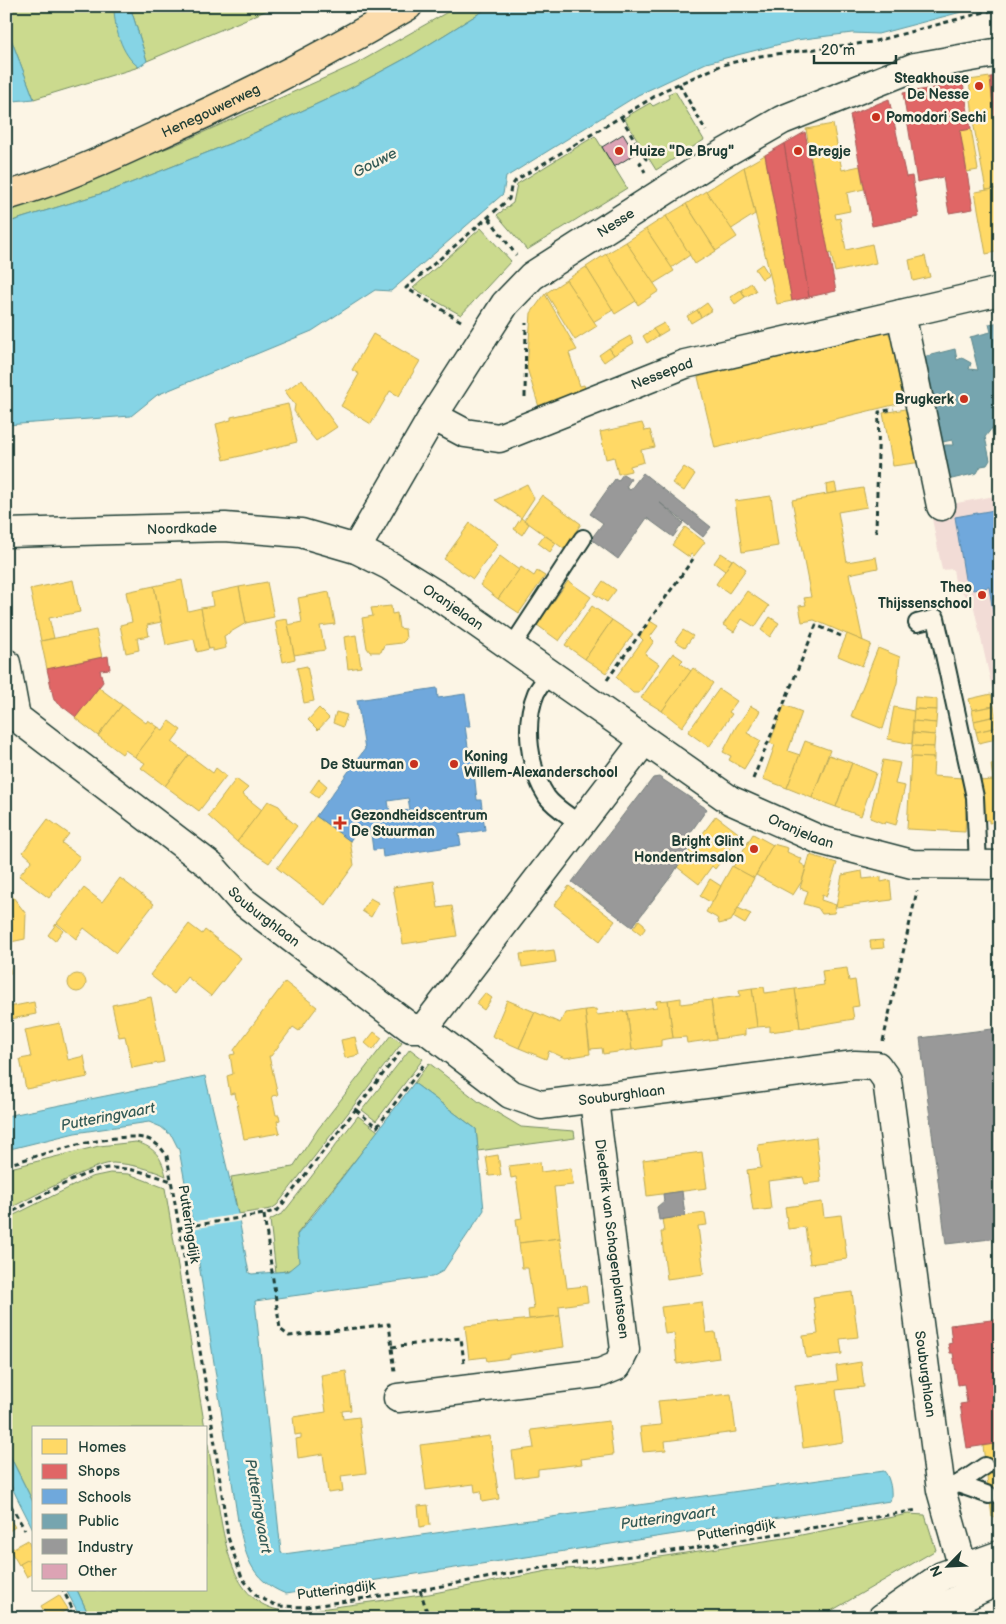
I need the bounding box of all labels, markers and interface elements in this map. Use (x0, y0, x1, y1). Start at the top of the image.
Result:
scale bar (814, 32, 896, 64)
text: 20 m (821, 41, 855, 60)
place label: Steakhouse De Nesse (894, 70, 969, 103)
street label: Henegouwerweg (159, 80, 263, 141)
marker: Steakhouse De Nesse (973, 80, 985, 92)
place label: Pomodori Sechi (886, 109, 986, 126)
marker: Pomodori Sechi (870, 111, 882, 123)
place label: Huize "De Brug" (629, 143, 734, 160)
place label: Bregje (808, 143, 851, 160)
water label: Gouwe (350, 144, 400, 182)
marker: Huize "De Brug" (613, 145, 625, 157)
marker: Bregje (792, 145, 804, 157)
street label: Nesse (594, 204, 637, 241)
street label: Nessepad (629, 354, 694, 393)
place label: Brugkerk (895, 391, 955, 408)
marker: Brugkerk (958, 393, 970, 405)
street label: Noordkade (147, 519, 217, 538)
place label: Theo Thijssenschool (878, 579, 972, 612)
street label: Oranjelaan (420, 580, 487, 633)
marker: Theo Thijssenschool (976, 589, 988, 601)
place label: Koning Willem-Alexanderschool (464, 748, 618, 781)
place label: De Stuurman (320, 756, 404, 773)
marker: De Stuurman (408, 758, 420, 770)
marker: Koning Willem-Alexanderschool (448, 758, 460, 770)
place label: Gezondheidscentrum De Stuurman (351, 807, 488, 840)
street label: Oranjelaan (766, 810, 836, 852)
marker: Gezondheidscentrum De Stuurman (333, 816, 347, 830)
place label: Bright Glint Hondentrimsalon (634, 833, 744, 866)
marker: Bright Glint Hondentrimsalon (748, 843, 760, 855)
street label: Souburghlaan (225, 883, 304, 950)
street label: Souburghlaan (577, 1081, 666, 1109)
water label: Putteringvaart (59, 1098, 157, 1135)
street label: Diederik van Schagenplantsoen (591, 1138, 633, 1340)
street label: Putteringdijk (174, 1184, 204, 1264)
street label: Souburghlaan (912, 1330, 940, 1418)
legend (32, 1426, 208, 1592)
text: Homes (78, 1438, 127, 1457)
water label: Putteringvaart (240, 1457, 276, 1555)
text: Shops (78, 1462, 121, 1481)
text: Schools (78, 1488, 132, 1507)
water label: Putteringvaart (619, 1502, 717, 1534)
text: Public (78, 1512, 119, 1531)
street label: Putteringdijk (696, 1515, 776, 1545)
text: Industry (78, 1538, 133, 1557)
north arrow (924, 1542, 974, 1592)
text: Other (78, 1562, 117, 1581)
text: N (927, 1563, 946, 1579)
street label: Putteringdijk (296, 1577, 376, 1603)

